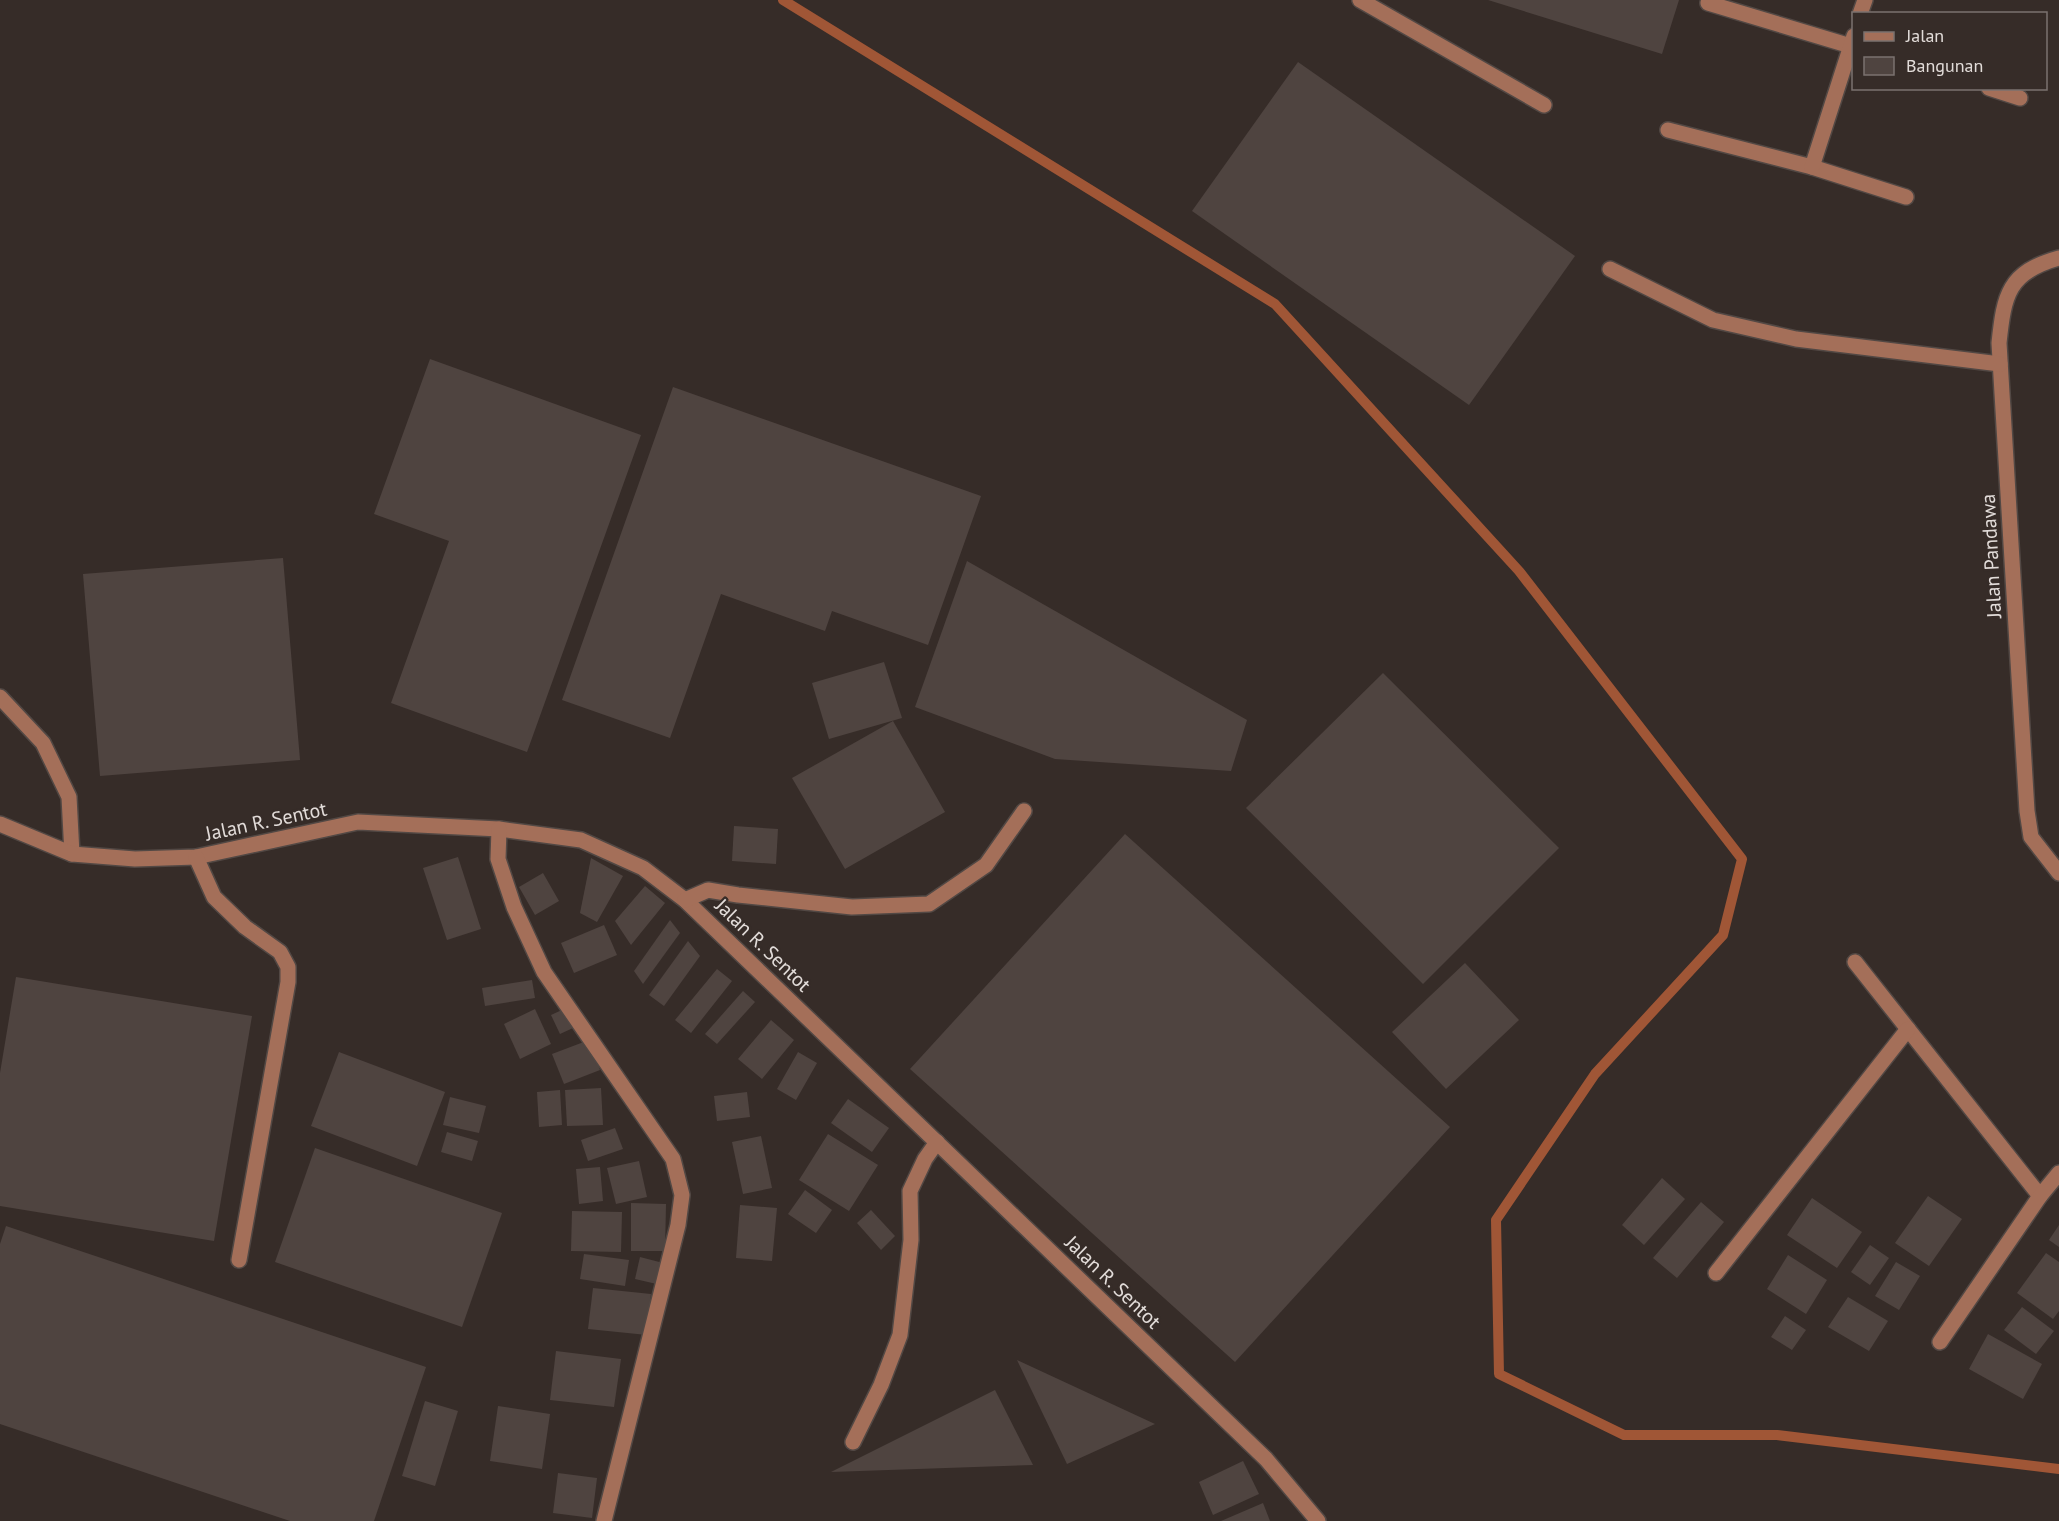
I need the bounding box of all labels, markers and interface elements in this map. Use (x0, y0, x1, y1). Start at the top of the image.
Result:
legend (1852, 12, 2047, 90)
text: Jalan (1905, 24, 1944, 47)
text: Bangunan (1906, 54, 1983, 77)
street label: Jalan Pandawa (1975, 493, 2007, 620)
street label: Jalan R. Sentot (202, 795, 329, 847)
street label: Jalan R. Sentot (709, 892, 817, 997)
street label: Jalan R. Sentot (1059, 1229, 1167, 1334)

